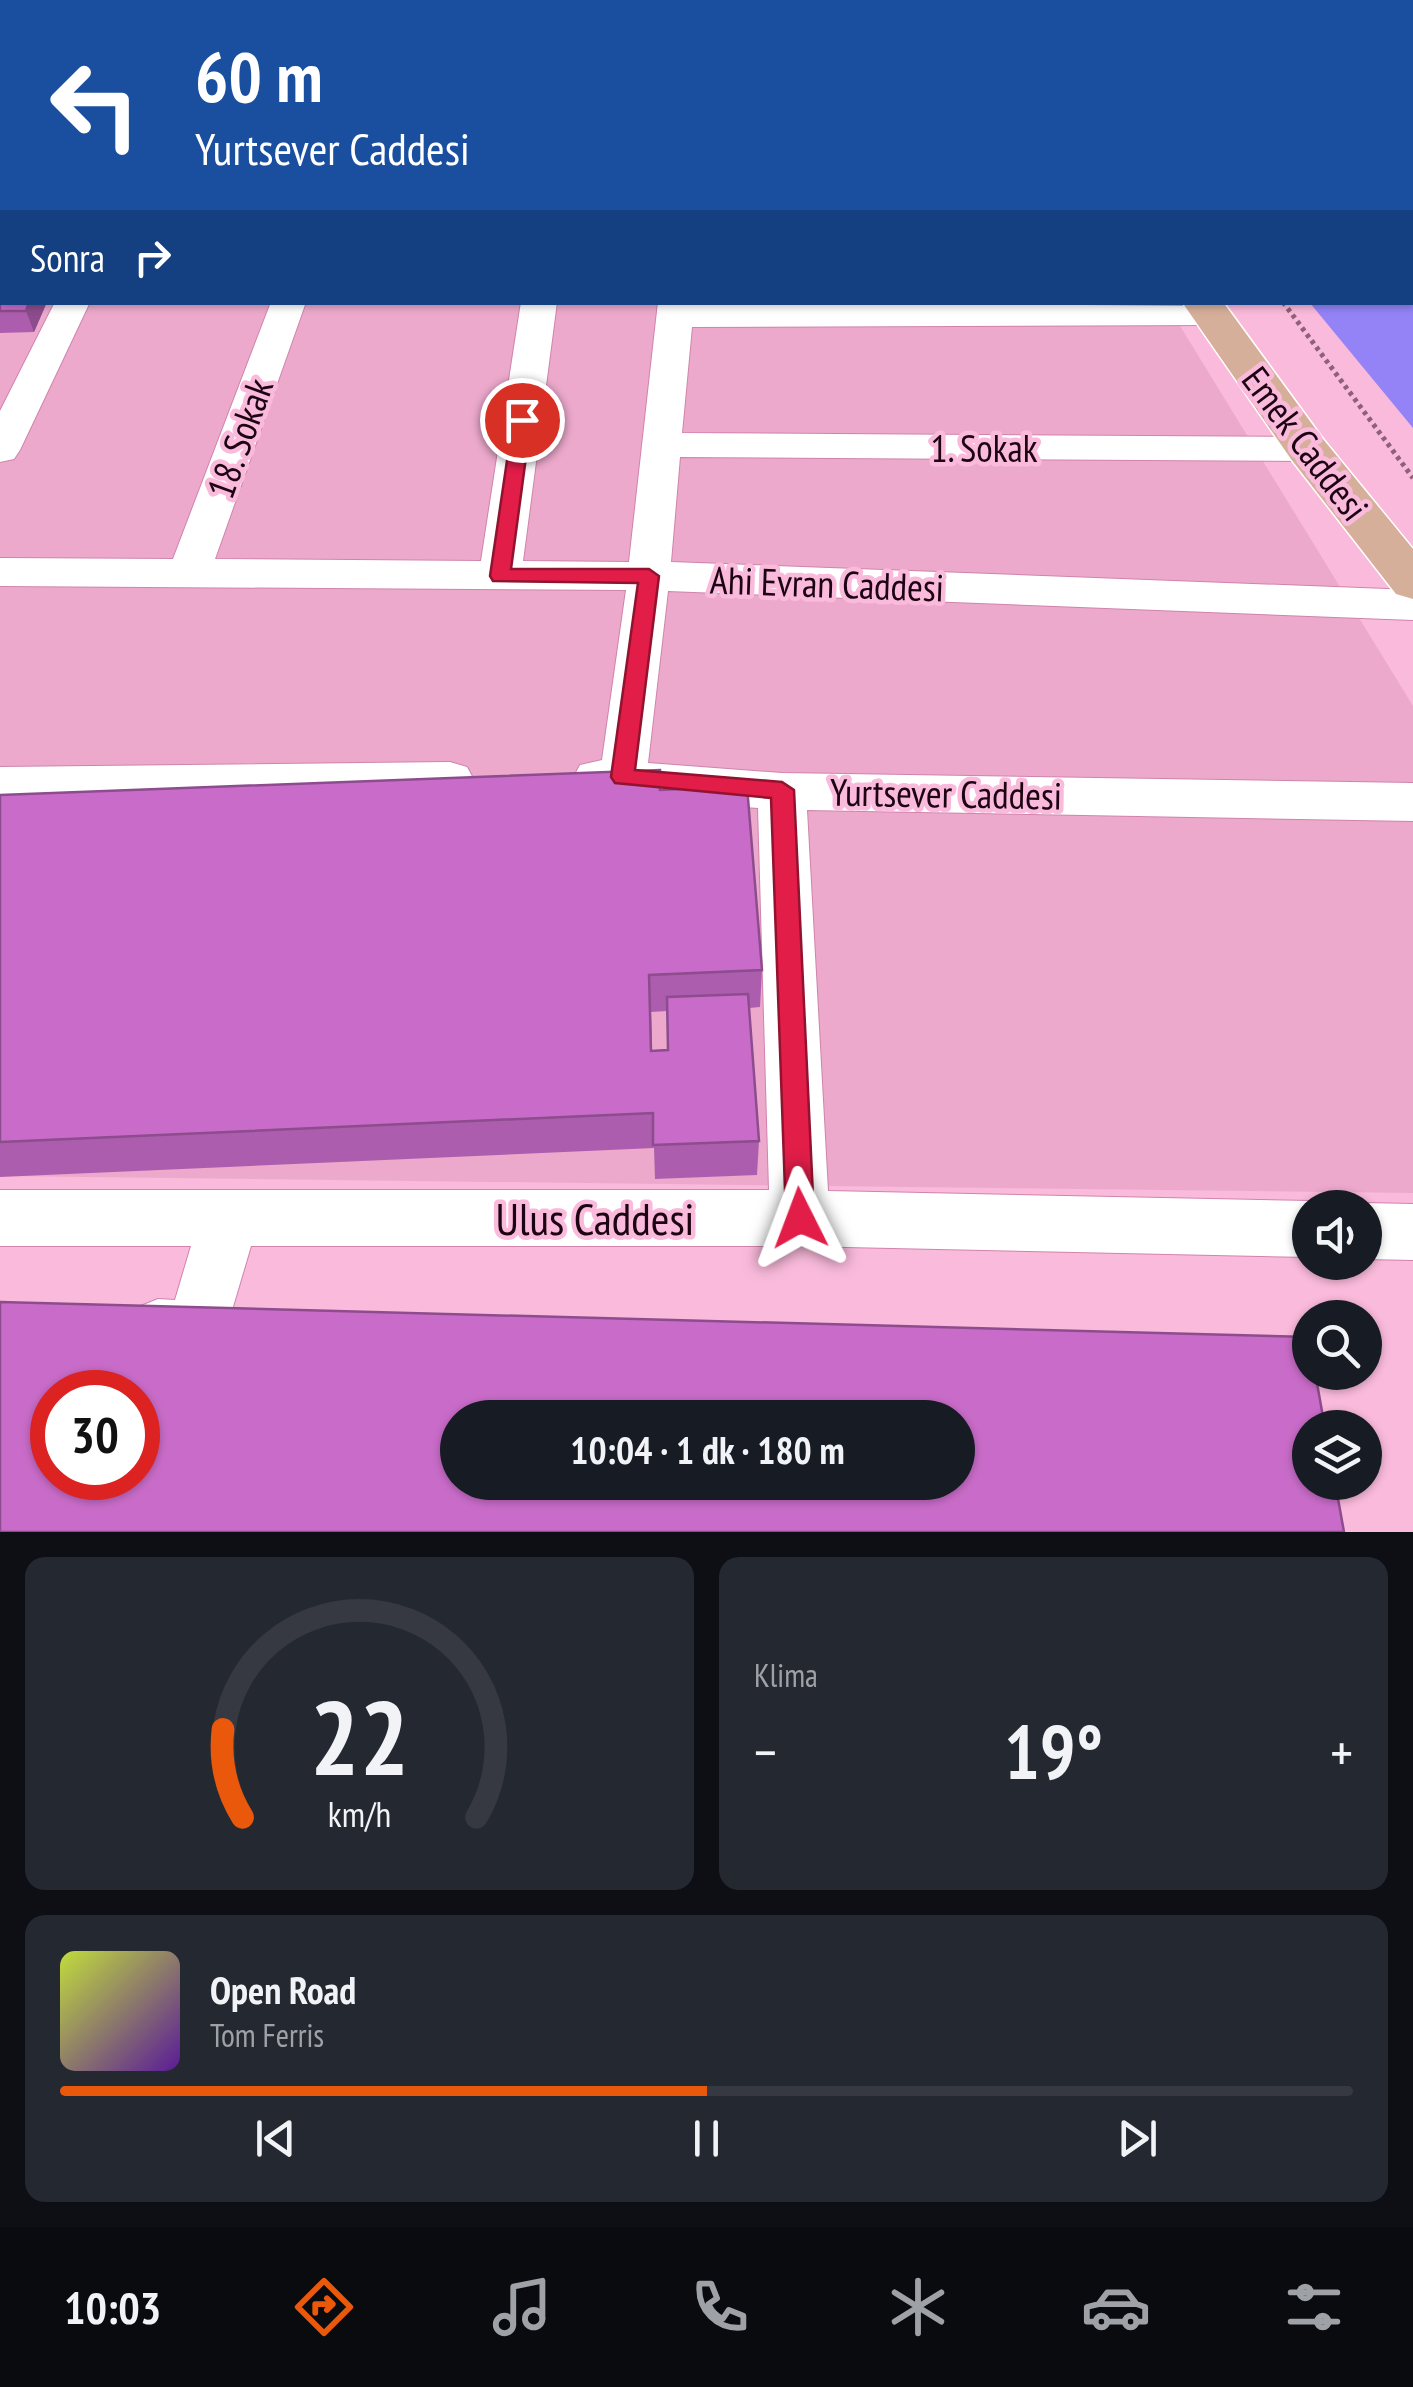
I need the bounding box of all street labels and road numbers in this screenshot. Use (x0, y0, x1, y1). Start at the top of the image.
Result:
street label: Emek Caddesi (1232, 356, 1380, 530)
street label: 18. Sokak (195, 371, 283, 505)
street label: 1. Sokak (931, 423, 1038, 472)
street label: Ahi Evran Caddesi (709, 554, 945, 612)
street label: Yurtsever Caddesi (830, 766, 1062, 820)
street label: Ulus Caddesi (496, 1189, 694, 1247)

